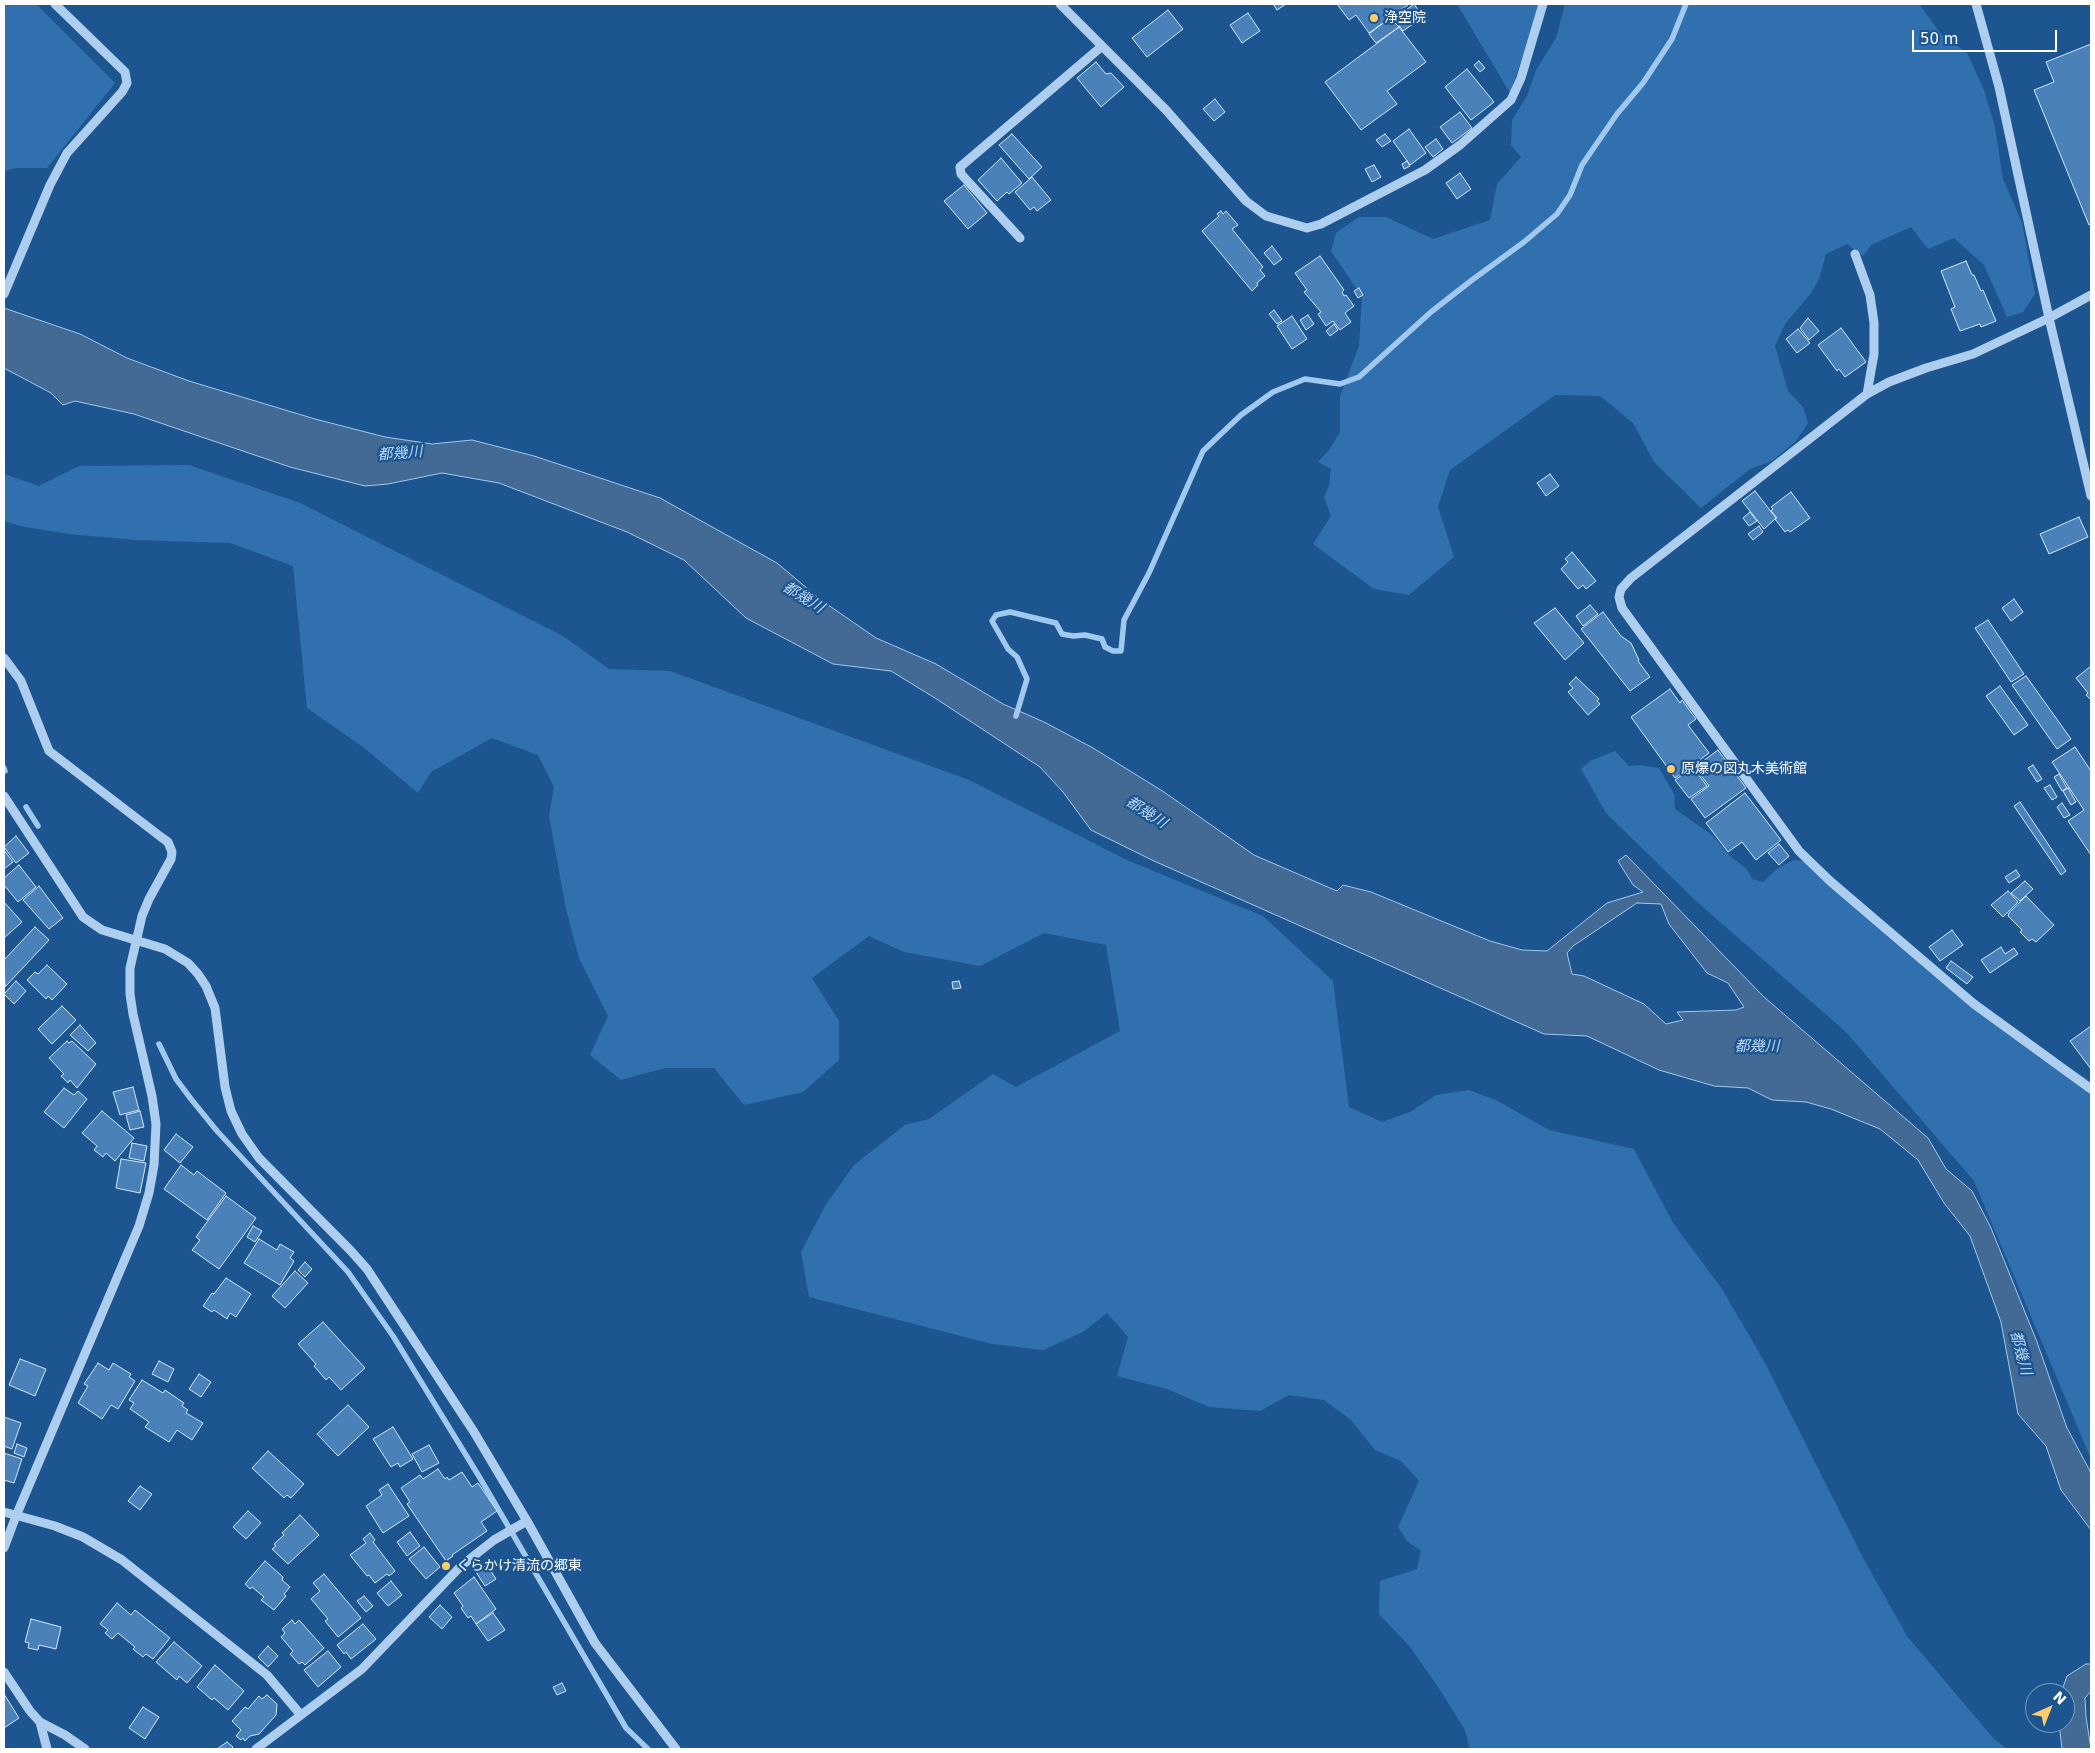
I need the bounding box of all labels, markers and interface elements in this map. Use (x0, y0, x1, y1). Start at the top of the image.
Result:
place label: 浄空院 (1384, 10, 1426, 26)
marker: 浄空院 (1368, 12, 1380, 24)
scale bar (1915, 20, 2060, 52)
text: 50 m (1920, 30, 1958, 48)
water label: 都幾川 (377, 443, 423, 465)
water label: 都幾川 (779, 578, 827, 618)
place label: 原爆の図丸木美術館 (1681, 761, 1807, 777)
marker: 原爆の図丸木美術館 (1665, 763, 1677, 775)
water label: 都幾川 (1122, 793, 1170, 833)
water label: 都幾川 (1735, 1038, 1779, 1056)
water label: 都幾川 (2005, 1329, 2035, 1377)
place label: くらかけ清流の郷東 (456, 1558, 582, 1574)
marker: くらかけ清流の郷東 (440, 1560, 452, 1572)
north arrow (2025, 1683, 2075, 1733)
text: N (2050, 1688, 2069, 1708)

